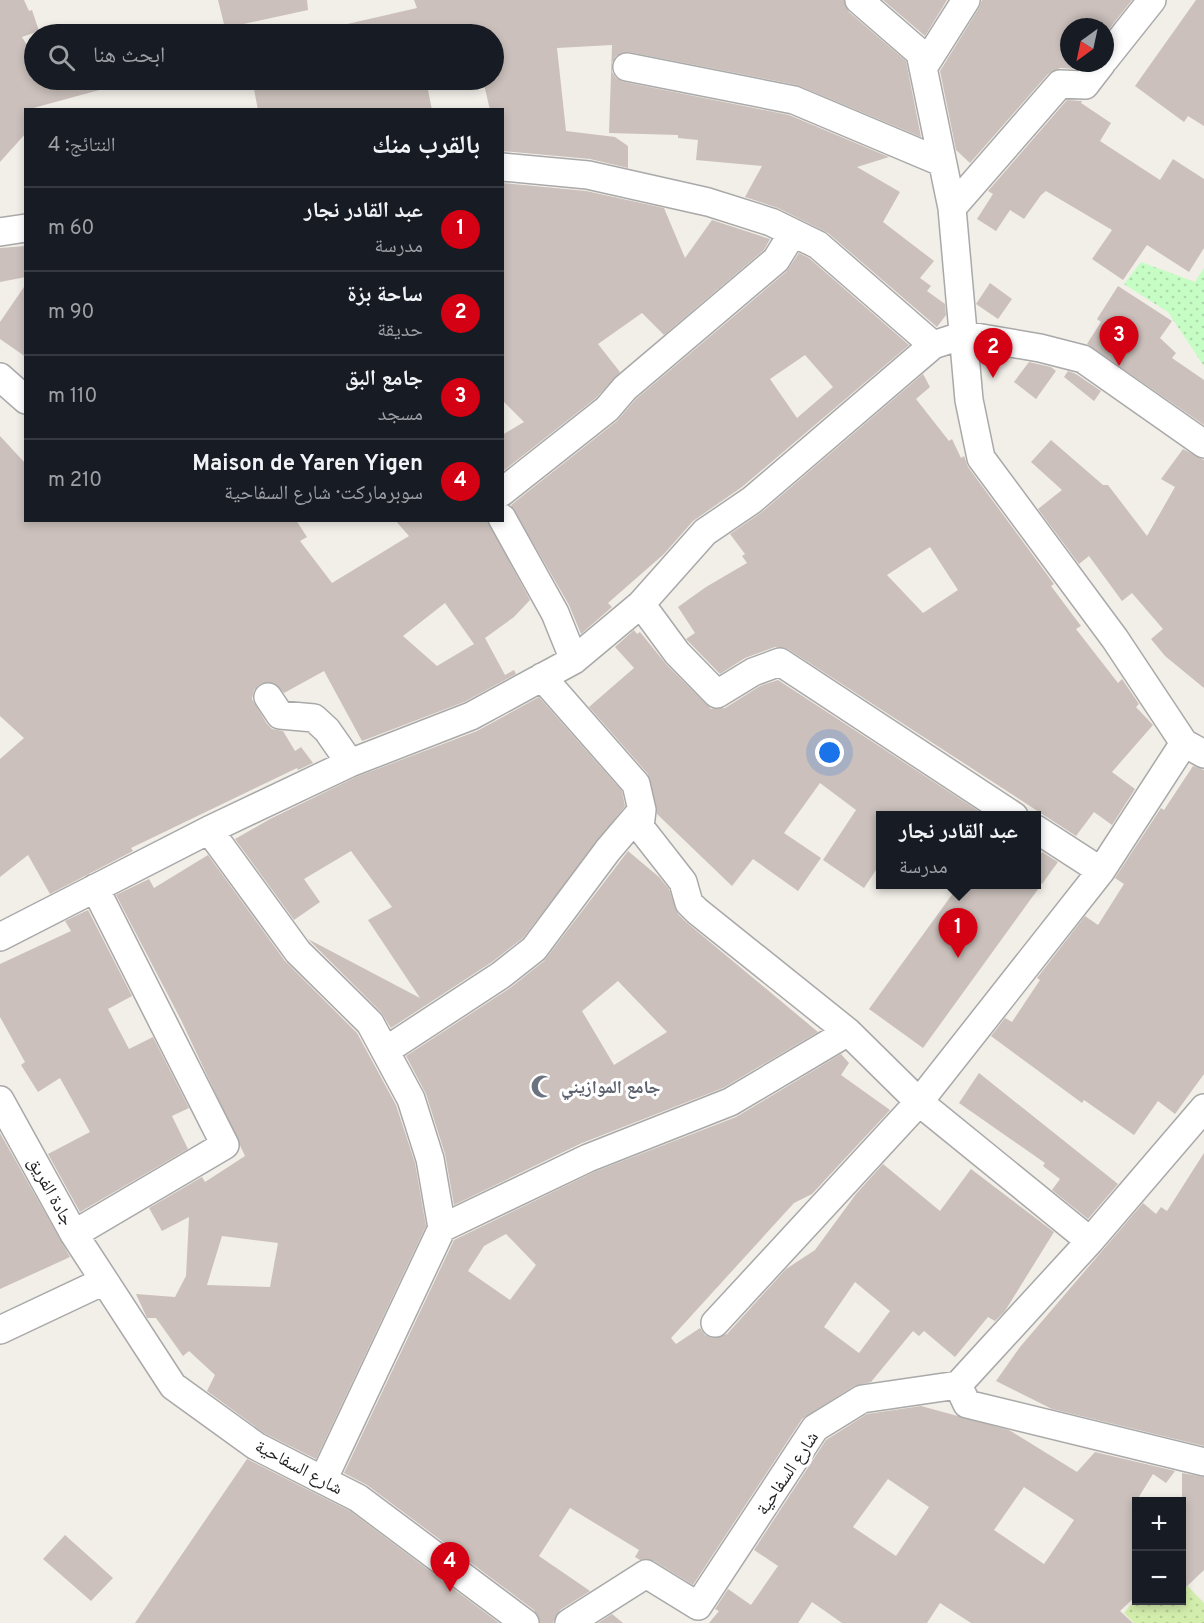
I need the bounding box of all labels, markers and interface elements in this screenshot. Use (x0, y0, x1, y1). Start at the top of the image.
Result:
north arrow (1060, 18, 1114, 72)
search box (24, 24, 504, 90)
icon: search (45, 41, 78, 74)
text: ابحث هنا (93, 43, 165, 70)
text: بالقرب منك (372, 130, 480, 163)
text: النتائج: 4 (48, 133, 116, 159)
text: عبد القادر نجار (304, 198, 423, 225)
text: 60 m (48, 216, 94, 242)
text: 1 (457, 216, 465, 242)
text: مدرسة (374, 234, 423, 260)
text: ساحة بزة (347, 282, 423, 309)
text: 90 m (48, 300, 94, 326)
text: 2 (454, 300, 467, 326)
pin: 3 (1100, 316, 1138, 366)
text: حديقة (377, 318, 423, 344)
pin: 2 (974, 328, 1012, 378)
text: جامع البق (345, 366, 423, 393)
text: 110 m (48, 384, 97, 410)
text: 3 (455, 384, 467, 410)
text: مسجد (378, 402, 423, 428)
text: Maison de Yaren Yigen (192, 451, 423, 478)
text: 210 m (48, 468, 102, 494)
text: 4 (454, 468, 467, 494)
text: سوبرماركت · شارع السفاحية (224, 481, 423, 507)
your location (815, 738, 844, 767)
popup (876, 811, 1041, 889)
text: عبد القادر نجار (899, 819, 1018, 846)
text: مدرسة (899, 855, 948, 881)
pin: 1 (938, 908, 978, 958)
mosque icon: جامع الموازيني (530, 1074, 556, 1100)
place label: جامع الموازيني (561, 1077, 661, 1101)
street label: جادة الفريق (21, 1153, 78, 1230)
street label: شارع السفاحية (752, 1428, 825, 1520)
street label: شارع السفاحية (250, 1436, 346, 1501)
map controls (1132, 1497, 1186, 1605)
button: + (1132, 1497, 1186, 1551)
pin: 4 (430, 1542, 470, 1592)
button: − (1132, 1551, 1186, 1605)

